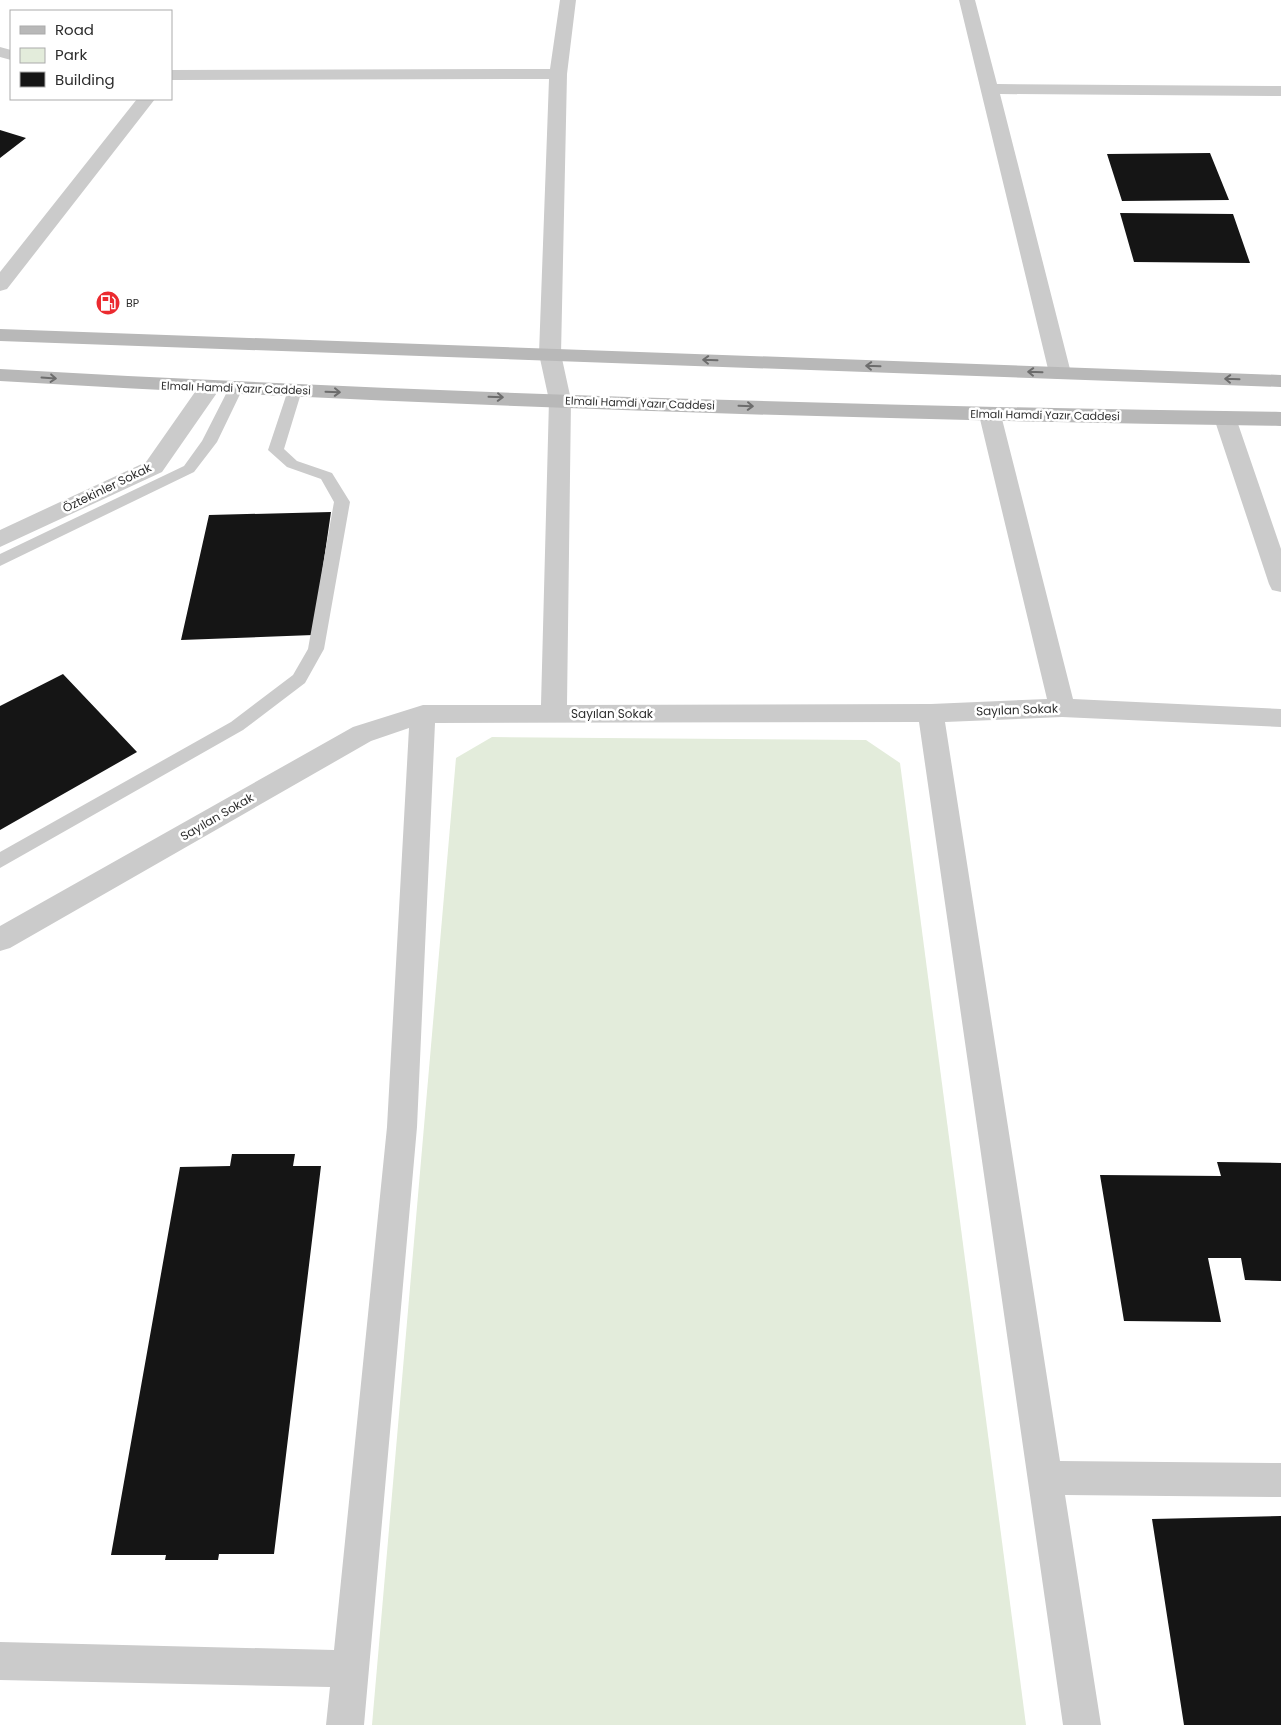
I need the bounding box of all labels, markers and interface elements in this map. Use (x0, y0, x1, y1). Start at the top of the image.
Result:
legend (10, 10, 172, 100)
text: Road (55, 19, 94, 40)
text: Park (55, 44, 87, 65)
text: Building (55, 69, 115, 90)
fuel station icon: BP (95, 290, 121, 316)
place label: BP (126, 295, 139, 311)
one-way arrow (702, 356, 718, 365)
one-way arrow (865, 361, 881, 371)
one-way arrow (1027, 367, 1044, 377)
one-way arrow (40, 373, 56, 383)
one-way arrow (1225, 374, 1241, 384)
street label: Elmalı Hamdi Yazır Caddesi (161, 377, 311, 399)
one-way arrow (325, 387, 341, 396)
street label: Elmalı Hamdi Yazır Caddesi (565, 392, 715, 414)
one-way arrow (487, 393, 503, 402)
one-way arrow (737, 402, 753, 411)
street label: Elmalı Hamdi Yazır Caddesi (970, 406, 1120, 424)
street label: Öztekinler Sokak (60, 458, 155, 516)
street label: Sayılan Sokak (976, 700, 1059, 719)
street label: Sayılan Sokak (571, 705, 654, 722)
street label: Sayılan Sokak (177, 788, 257, 844)

